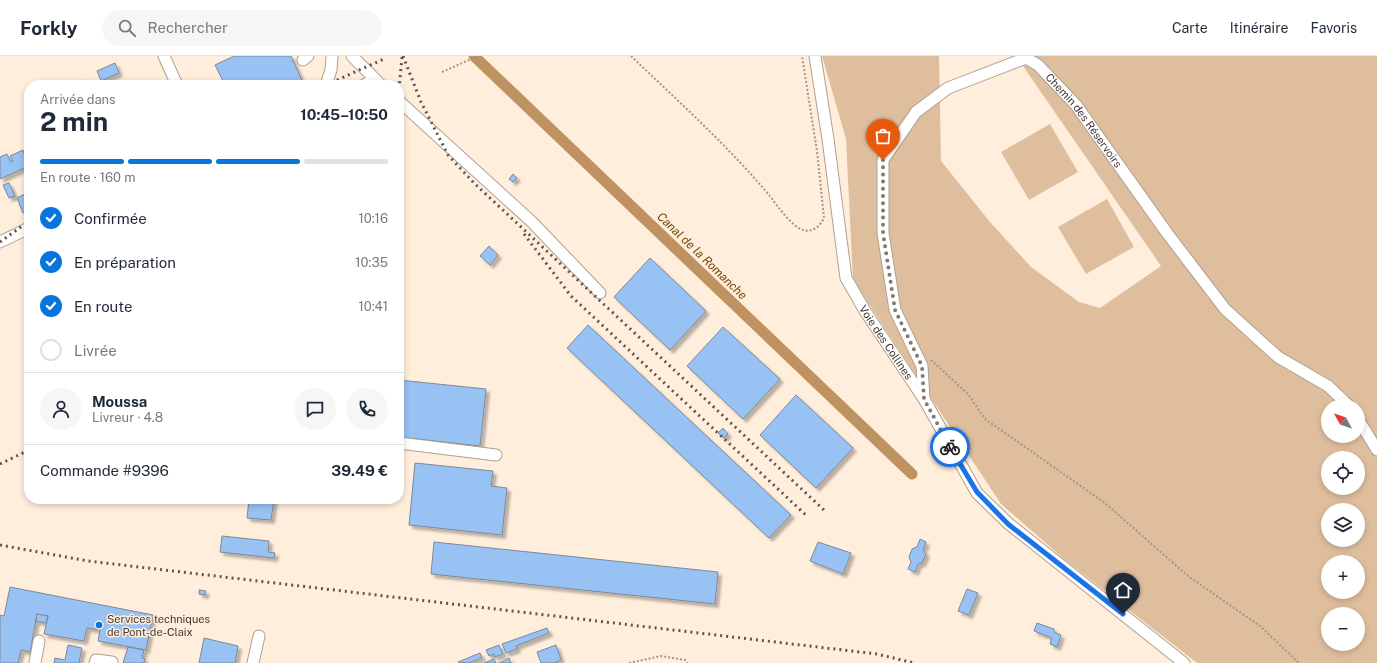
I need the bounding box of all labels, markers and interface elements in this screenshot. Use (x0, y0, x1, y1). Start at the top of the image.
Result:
search box (102, 10, 382, 46)
text: Forkly (20, 17, 78, 39)
icon: search (116, 17, 138, 39)
text: Rechercher (148, 19, 228, 36)
text: Carte (1172, 20, 1208, 36)
text: Itinéraire (1230, 20, 1288, 36)
text: Favoris (1310, 20, 1357, 36)
street label: Chemin des Réservoirs (1043, 71, 1125, 170)
text: Arrivée dans (40, 92, 116, 107)
text: 2 min (40, 106, 108, 137)
text: 10:45–10:50 (300, 106, 388, 123)
pin (866, 119, 900, 160)
icon: bag (872, 125, 894, 147)
text: En route · 160 m (40, 170, 135, 185)
icon: check (40, 207, 62, 229)
water label: Canal de la Romanche (654, 209, 750, 303)
text: Confirmée (74, 210, 147, 227)
text: 10:16 (358, 211, 388, 226)
icon: check (40, 251, 62, 273)
text: En préparation (74, 254, 176, 271)
text: 10:35 (355, 255, 388, 270)
icon: check (40, 295, 62, 317)
text: En route (74, 298, 132, 315)
text: 10:41 (358, 299, 388, 314)
street label: Voie des Collines (857, 303, 915, 382)
text: Livrée (74, 342, 117, 359)
button: person (40, 388, 82, 430)
button: chat (294, 388, 336, 430)
button: phone (346, 388, 388, 430)
text: Moussa (92, 393, 147, 410)
north arrow (1321, 399, 1365, 443)
map controls (1321, 399, 1365, 651)
text: Livreur · 4.8 (92, 410, 163, 425)
courier (930, 427, 970, 467)
icon: bike (939, 436, 961, 458)
button: locate (1321, 451, 1365, 495)
text: Commande #9396 (40, 462, 169, 479)
text: 39.49 € (331, 462, 388, 479)
button: layers (1321, 503, 1365, 547)
button: + (1321, 555, 1365, 599)
pin (1106, 573, 1140, 614)
icon: home (1112, 579, 1134, 601)
button: − (1321, 607, 1365, 651)
place label: Services techniques de Pont-de-Claix (107, 613, 210, 638)
marker: Services techniques de Pont-de-Claix (94, 620, 104, 630)

